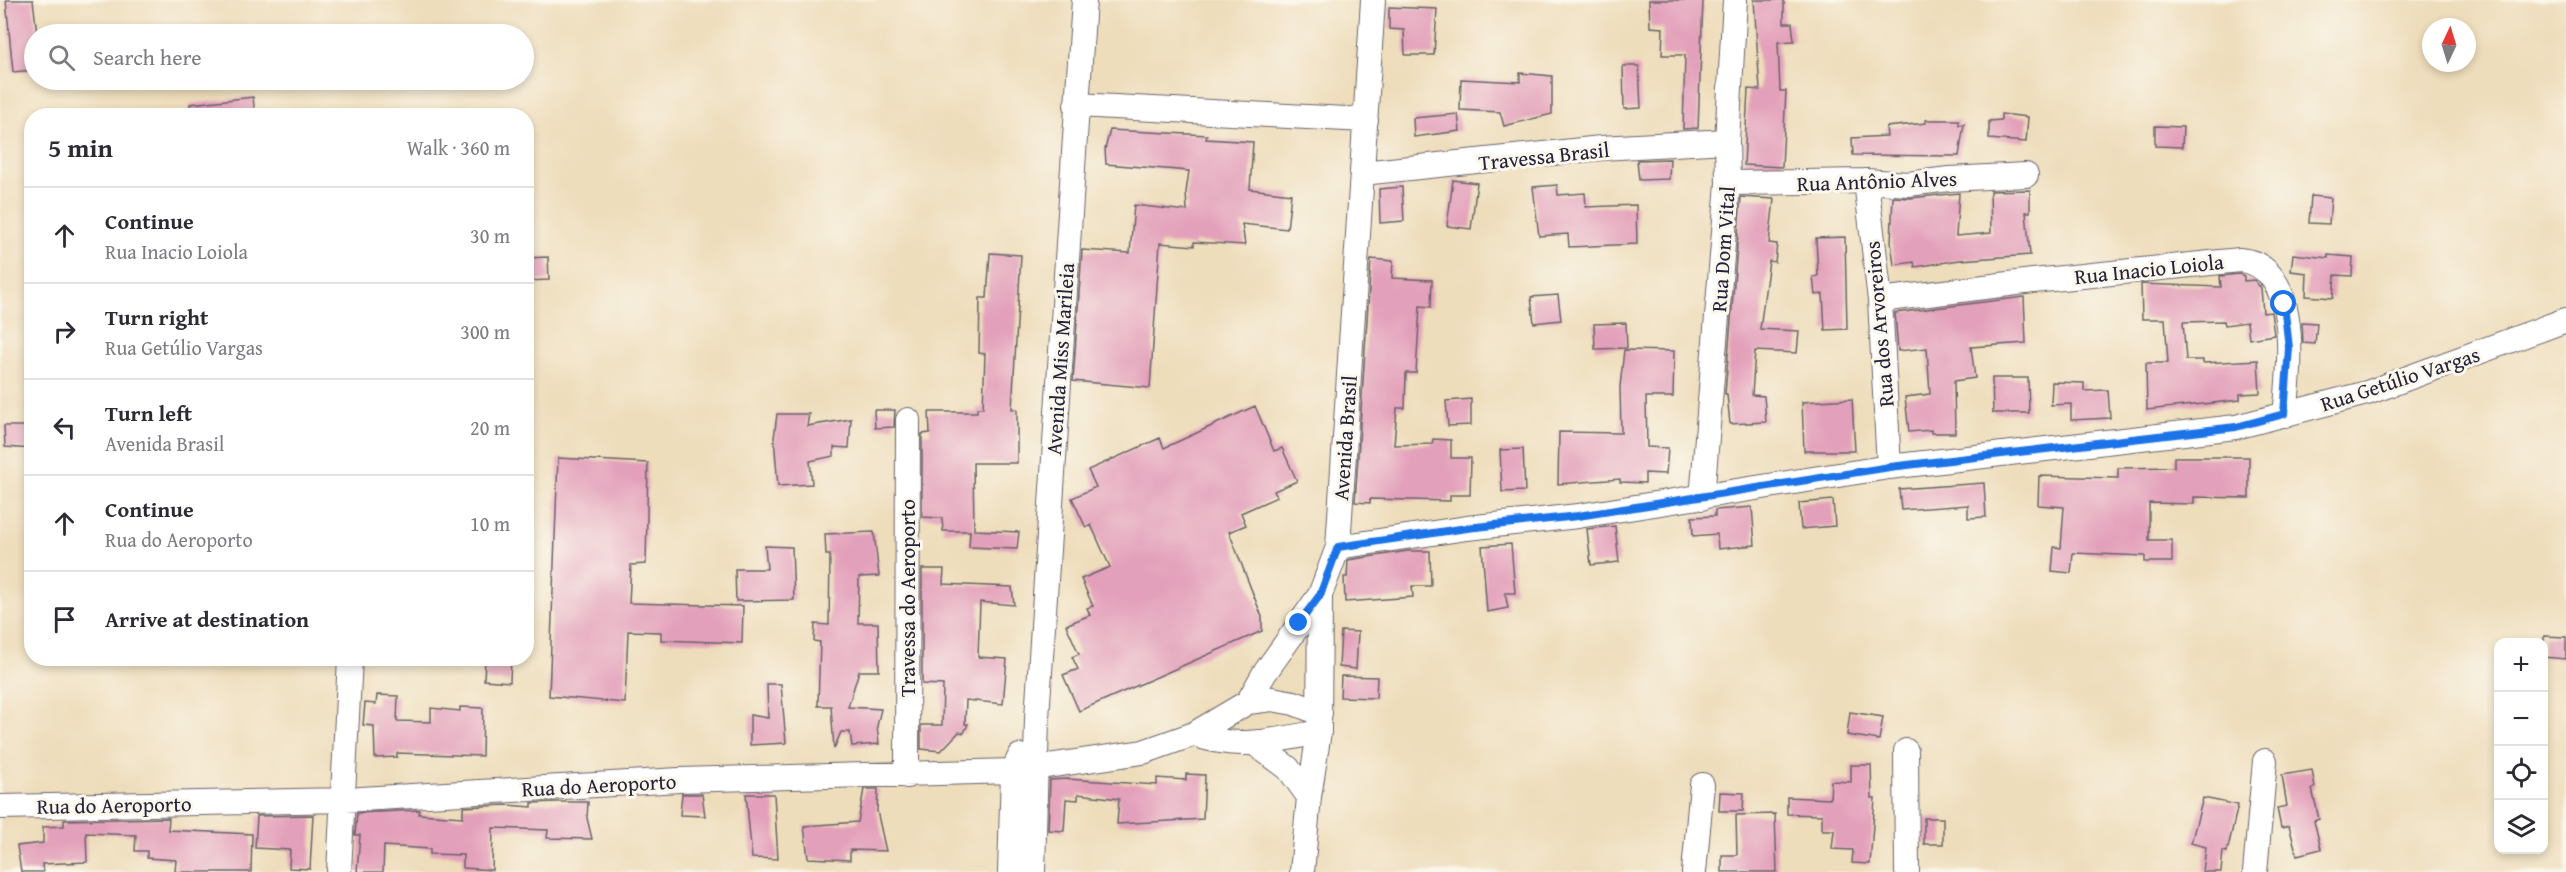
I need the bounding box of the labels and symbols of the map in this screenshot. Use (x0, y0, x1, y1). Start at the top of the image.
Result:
north arrow (2422, 18, 2476, 72)
street label: Travessa Brasil (1477, 134, 1611, 178)
street label: Rua Antônio Alves (1796, 163, 1958, 199)
street label: Rua Dom Vital (1703, 185, 1743, 313)
street label: Rua dos Arvoreiros (1856, 240, 1902, 408)
street label: Rua Inacio Loiola (2073, 246, 2225, 292)
street label: Avenida Miss Marileia (1038, 262, 1082, 456)
route start (2270, 290, 2296, 316)
street label: Rua Getúlio Vargas (2316, 339, 2484, 419)
street label: Avenida Brasil (1325, 374, 1365, 502)
street label: Travessa do Aeroporto (892, 499, 923, 697)
route end (1285, 609, 1311, 635)
street label: Rua do Aeroporto (521, 765, 677, 805)
street label: Rua do Aeroporto (36, 788, 192, 822)

